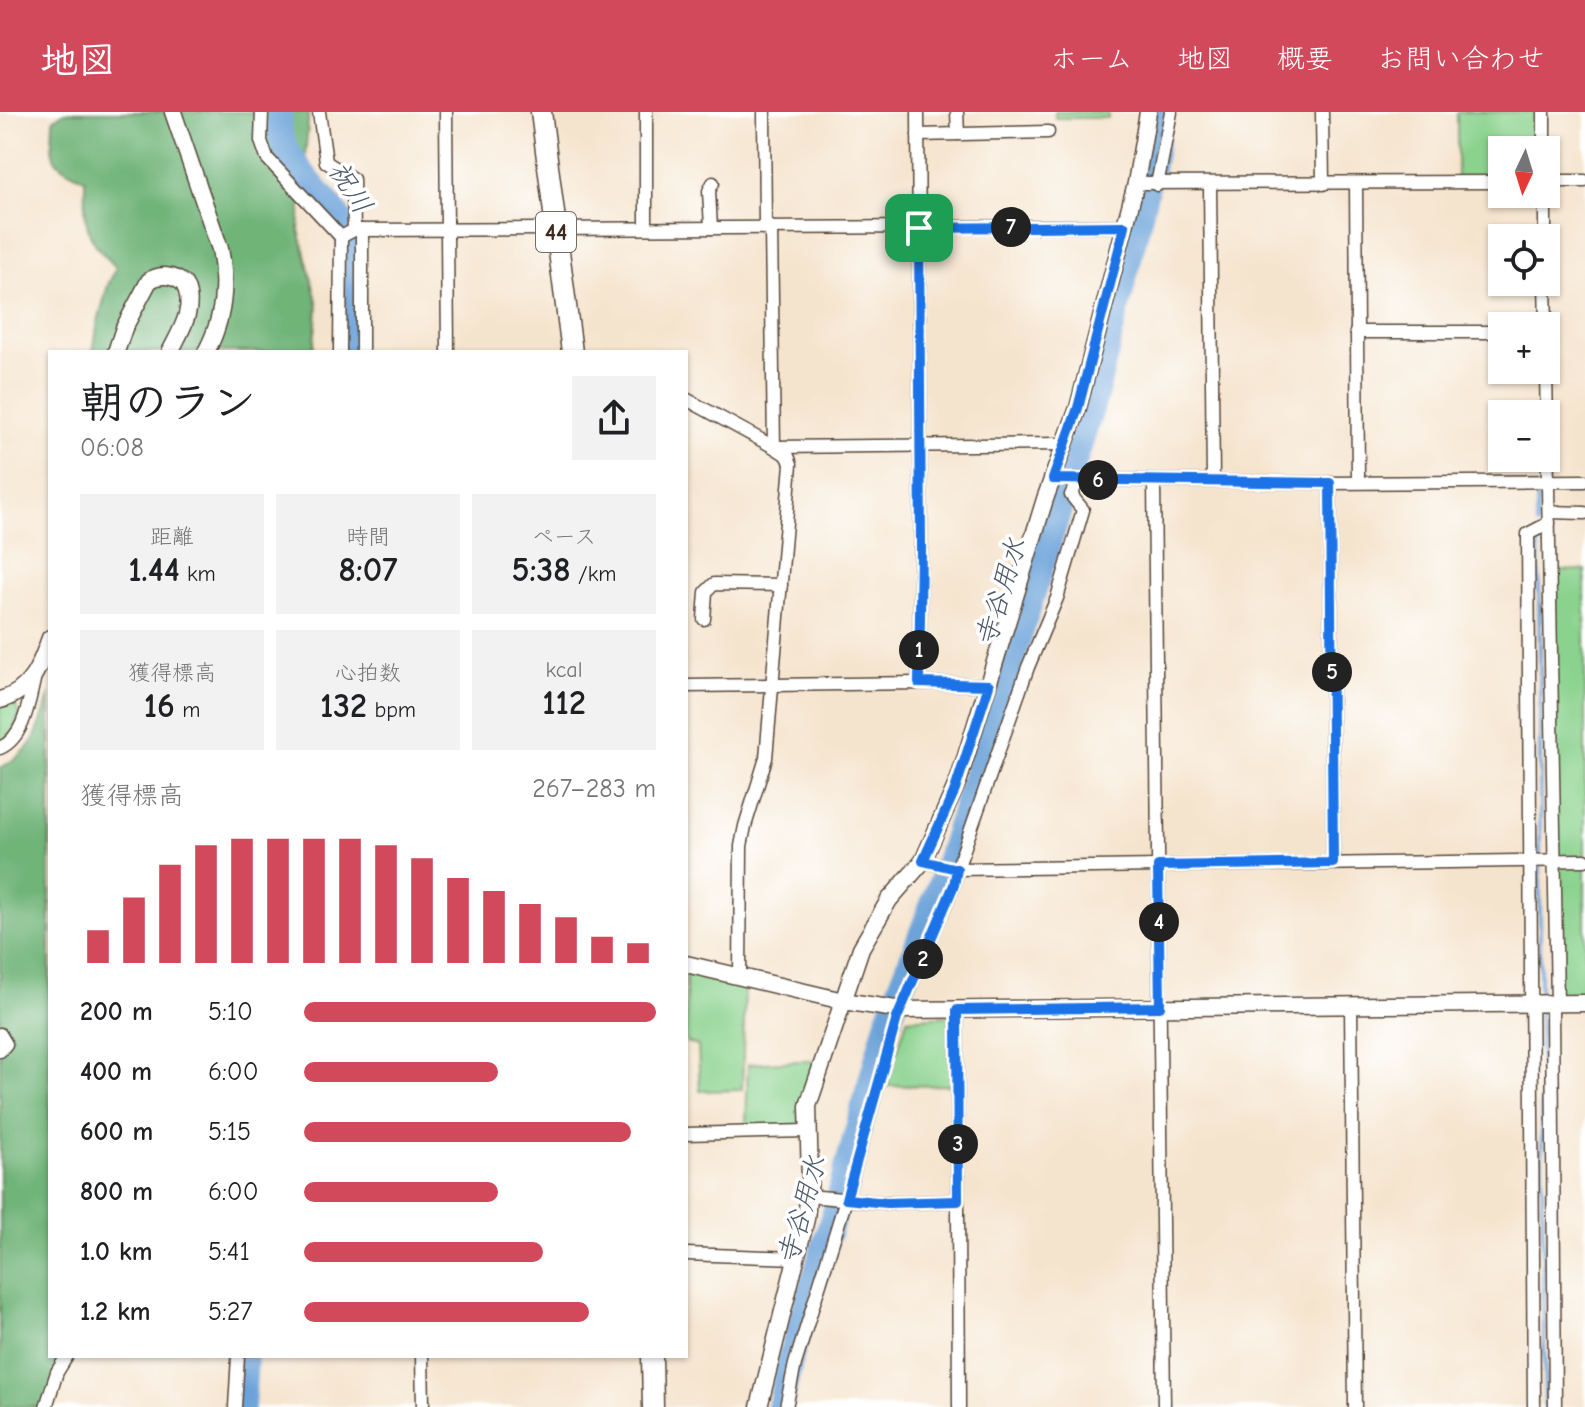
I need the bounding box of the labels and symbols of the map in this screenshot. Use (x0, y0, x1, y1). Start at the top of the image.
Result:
north arrow (1488, 136, 1560, 208)
water label: 祝川 (321, 155, 379, 220)
pin (885, 194, 953, 262)
pin: 7 (991, 207, 1031, 247)
road number: 44 (536, 212, 576, 252)
pin: 6 (1078, 460, 1118, 500)
water label: 寺谷用水 (969, 534, 1033, 651)
pin: 1 (899, 630, 939, 670)
pin: 5 (1312, 652, 1352, 692)
pin: 4 (1139, 902, 1179, 942)
pin: 2 (903, 939, 943, 979)
pin: 3 (938, 1124, 978, 1164)
water label: 寺谷用水 (771, 1152, 833, 1269)

